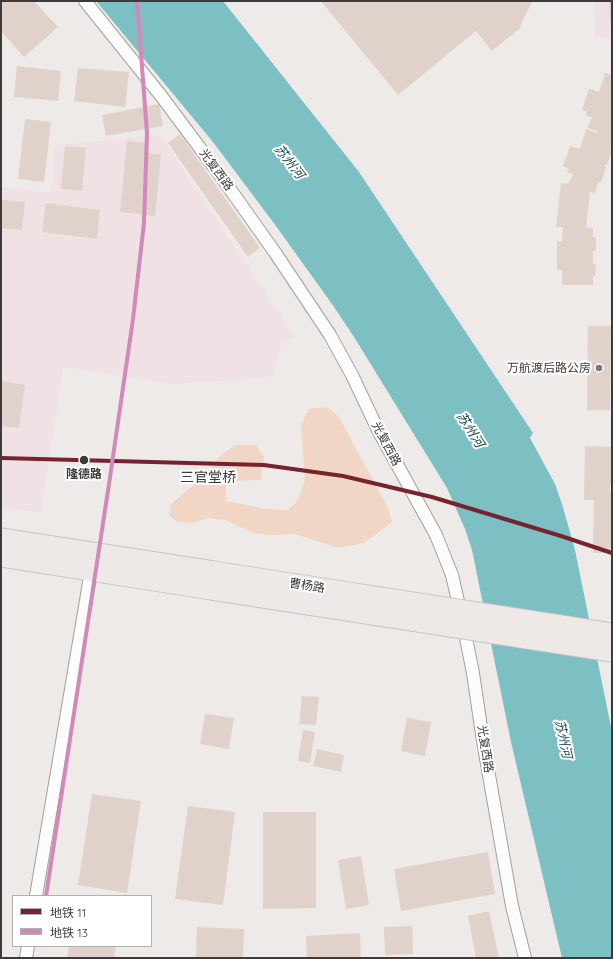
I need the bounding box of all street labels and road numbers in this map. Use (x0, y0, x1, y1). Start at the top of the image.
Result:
street label: 光复西路 (196, 146, 236, 194)
street label: 光复西路 (368, 419, 404, 469)
street label: 曹杨路 (288, 576, 326, 596)
street label: 光复西路 (474, 724, 496, 774)

